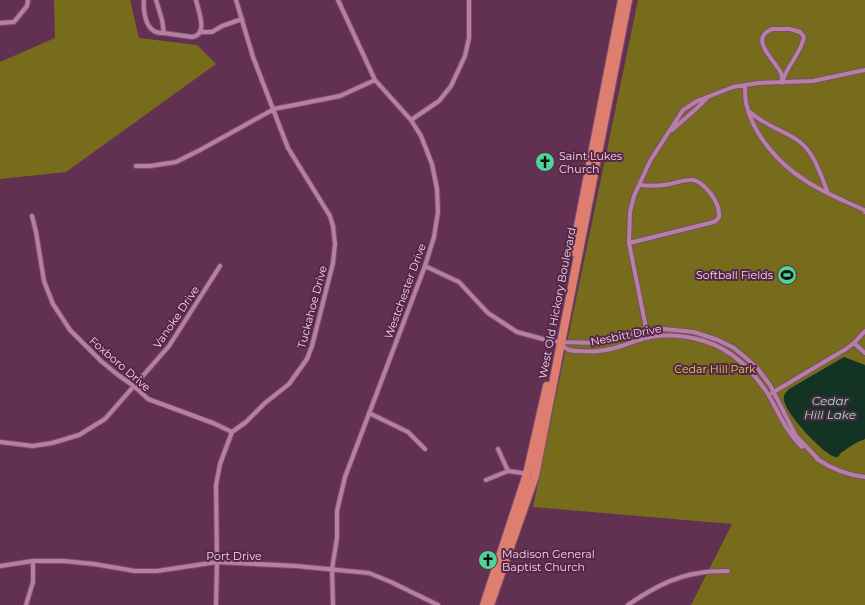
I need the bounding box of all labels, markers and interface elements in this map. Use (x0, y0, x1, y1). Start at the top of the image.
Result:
place label: Saint Lukes Church (559, 149, 623, 176)
church icon: Saint Lukes Church (534, 151, 556, 173)
street label: West Old Hickory Boulevard (535, 226, 579, 380)
street label: Westchester Drive (381, 241, 429, 341)
street label: Tuckahoe Drive (294, 264, 330, 350)
sports icon: Softball Fields (776, 264, 798, 286)
place label: Softball Fields (696, 268, 774, 282)
street label: Vanoke Drive (150, 283, 202, 351)
street label: Nesbitt Drive (589, 321, 663, 349)
street label: Foxboro Drive (87, 334, 154, 395)
park label: Cedar Hill Park (674, 362, 756, 376)
water label: Cedar Hill Lake (804, 393, 856, 422)
place label: Madison General Baptist Church (502, 547, 595, 574)
street label: Port Drive (206, 549, 262, 563)
church icon: Madison General Baptist Church (477, 549, 499, 571)

